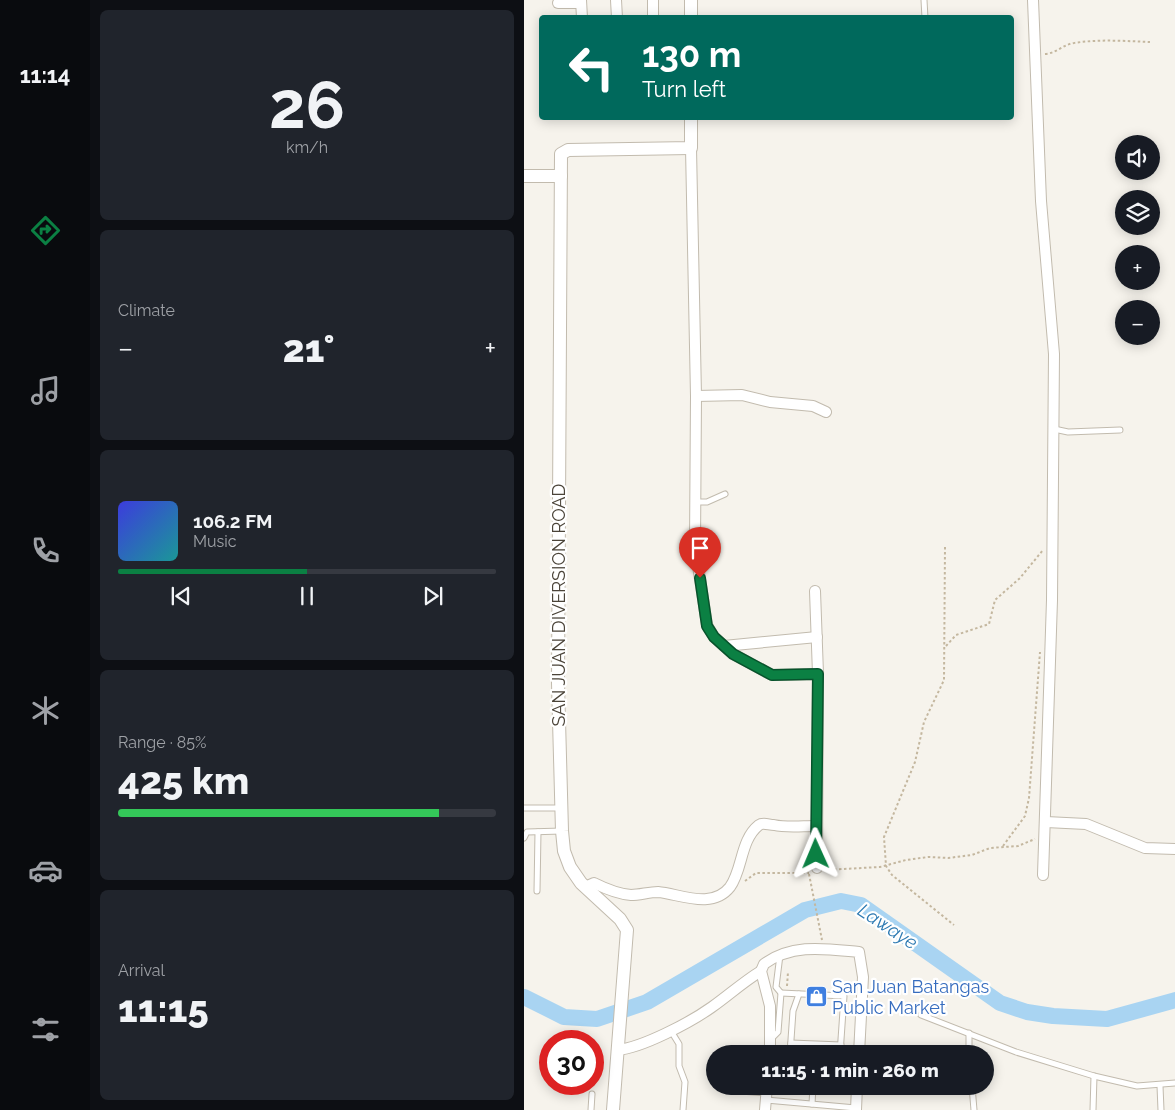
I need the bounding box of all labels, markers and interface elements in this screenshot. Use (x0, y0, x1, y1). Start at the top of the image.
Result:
text: 130 m (642, 34, 741, 75)
icon: left (559, 35, 624, 100)
text: 11:14 (20, 62, 70, 88)
text: 26 (269, 67, 345, 143)
text: Turn left (642, 76, 726, 102)
map controls (1115, 135, 1160, 345)
button: sound (1115, 135, 1160, 180)
text: km/h (286, 138, 328, 157)
button: layers (1115, 190, 1160, 235)
icon: directions (28, 213, 63, 248)
button: + (1115, 245, 1160, 290)
button: − (1115, 300, 1160, 345)
text: Climate (118, 301, 175, 320)
text: 21° (283, 326, 335, 371)
text: − (118, 332, 133, 365)
text: + (484, 332, 496, 365)
icon: music (28, 373, 63, 408)
street label: SAN JUAN DIVERSION ROAD (548, 484, 569, 726)
text: 106.2 FM (193, 510, 272, 532)
pin (679, 527, 721, 578)
text: Music (193, 532, 237, 551)
icon: phone (28, 533, 63, 568)
icon: arrive (686, 534, 714, 562)
icon: previous (167, 582, 195, 610)
icon: pause (293, 582, 321, 610)
icon: next (419, 582, 447, 610)
icon: climate (28, 693, 63, 728)
text: Range · 85% (118, 733, 206, 752)
text: 425 km (118, 758, 249, 803)
position arrow (789, 827, 841, 879)
icon: car (28, 853, 63, 888)
water label: Lawaye (854, 899, 922, 953)
text: Arrival (118, 961, 165, 980)
place label: San Juan Batangas Public Market (832, 976, 989, 1018)
shop icon: San Juan Batangas Public Market (804, 985, 828, 1009)
text: 11:15 (118, 986, 209, 1031)
icon: filters (28, 1012, 63, 1047)
speed limit sign: 30 (539, 1030, 604, 1095)
text: 11:15 · 1 min · 260 m (761, 1059, 939, 1081)

